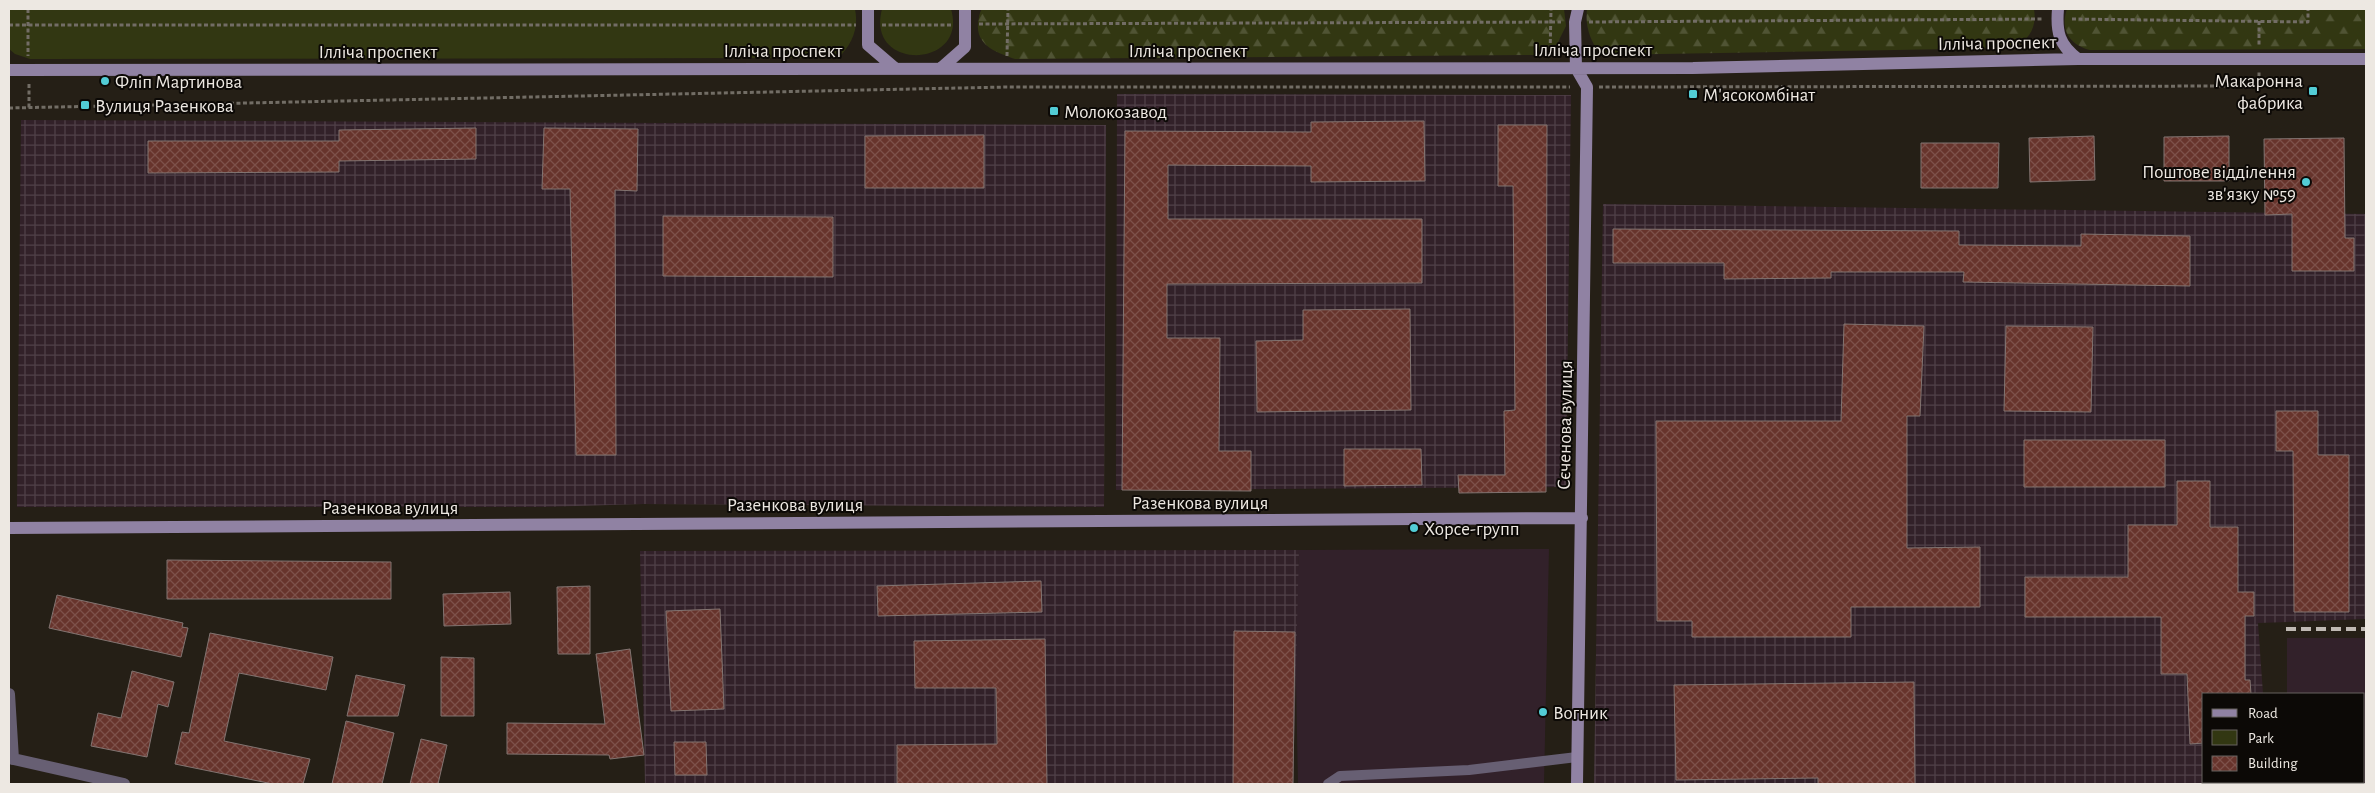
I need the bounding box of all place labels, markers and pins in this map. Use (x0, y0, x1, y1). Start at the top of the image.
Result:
place label: Макаронна фабрика (2215, 72, 2303, 113)
place label: Фліп Мартинова (115, 73, 243, 92)
marker: Фліп Мартинова (99, 75, 111, 87)
marker: Макаронна фабрика (2307, 85, 2319, 97)
place label: М'ясокомбінат (1703, 86, 1815, 105)
marker: М'ясокомбінат (1687, 88, 1699, 100)
place label: Вулиця Разенкова (95, 97, 234, 116)
marker: Вулиця Разенкова (79, 99, 91, 111)
place label: Молокозавод (1064, 103, 1167, 122)
marker: Молокозавод (1048, 105, 1060, 117)
place label: Поштове відділення зв'язку №59 (2142, 163, 2296, 204)
marker: Поштове відділення зв'язку №59 (2300, 176, 2312, 188)
place label: Хорсе-групп (1424, 520, 1520, 539)
marker: Хорсе-групп (1408, 522, 1420, 534)
place label: Вогник (1553, 704, 1608, 723)
marker: Вогник (1537, 706, 1549, 718)

